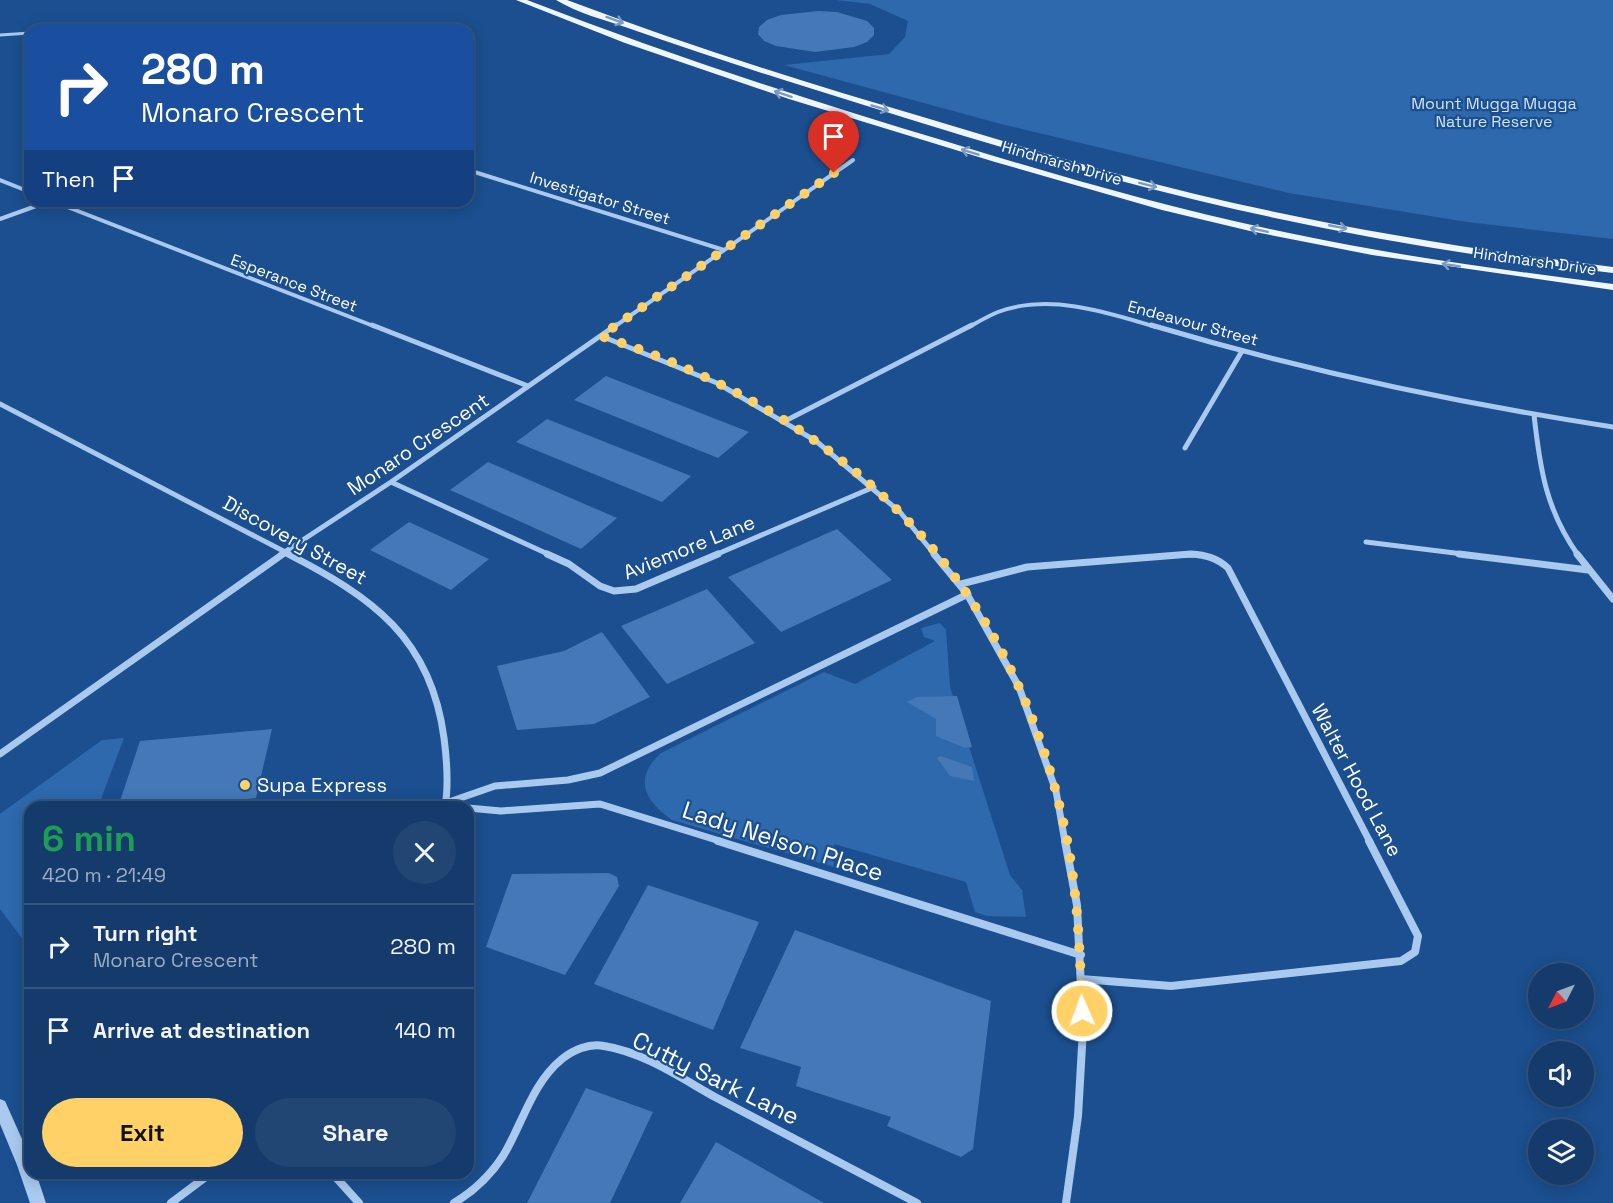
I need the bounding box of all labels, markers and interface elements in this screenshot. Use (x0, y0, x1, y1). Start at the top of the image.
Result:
one-way arrow (605, 16, 624, 27)
text: 280 m (141, 43, 265, 96)
icon: right (42, 48, 120, 126)
one-way arrow (774, 88, 793, 99)
park label: Mount Mugga Mugga Nature Reserve (1411, 93, 1577, 132)
text: Monaro Crescent (141, 95, 364, 130)
one-way arrow (870, 103, 889, 114)
pin (808, 111, 859, 173)
icon: arrive (817, 120, 850, 153)
street label: Hindmarsh Drive (999, 136, 1125, 190)
one-way arrow (961, 146, 980, 157)
icon: arrive (107, 162, 140, 195)
text: Then (42, 165, 95, 193)
street label: Investigator Street (527, 167, 673, 229)
one-way arrow (1138, 179, 1157, 191)
one-way arrow (1328, 222, 1348, 233)
one-way arrow (1250, 223, 1269, 235)
street label: Hindmarsh Drive (1472, 242, 1598, 280)
street label: Esperance Street (228, 249, 360, 317)
one-way arrow (1442, 259, 1461, 270)
street label: Endeavour Street (1125, 295, 1261, 351)
street label: Monaro Crescent (342, 387, 494, 501)
street label: Discovery Street (218, 490, 372, 590)
street label: Aviemore Lane (619, 509, 759, 585)
street label: Walter Hood Lane (1306, 699, 1408, 861)
place label: Supa Express (257, 772, 387, 798)
marker: Supa Express (238, 778, 252, 792)
street label: Lady Nelson Place (679, 794, 887, 888)
text: 6 min (42, 816, 136, 862)
button: close (393, 821, 456, 884)
text: 420 m · 21:49 (42, 862, 166, 888)
text: Turn right (93, 919, 198, 947)
icon: right (42, 930, 75, 963)
text: 280 m (390, 932, 456, 960)
text: Monaro Crescent (93, 947, 258, 973)
north arrow (1528, 963, 1594, 1029)
map controls (1528, 963, 1594, 1185)
position arrow (1050, 979, 1114, 1043)
icon: arrive (42, 1014, 75, 1047)
text: Arrive at destination (93, 1016, 310, 1044)
text: 140 m (394, 1016, 456, 1044)
street label: Cutty Sark Lane (627, 1024, 805, 1132)
button: sound (1528, 1041, 1594, 1107)
button: Exit (42, 1098, 243, 1167)
button: Share (255, 1098, 456, 1167)
button: layers (1528, 1119, 1594, 1185)

